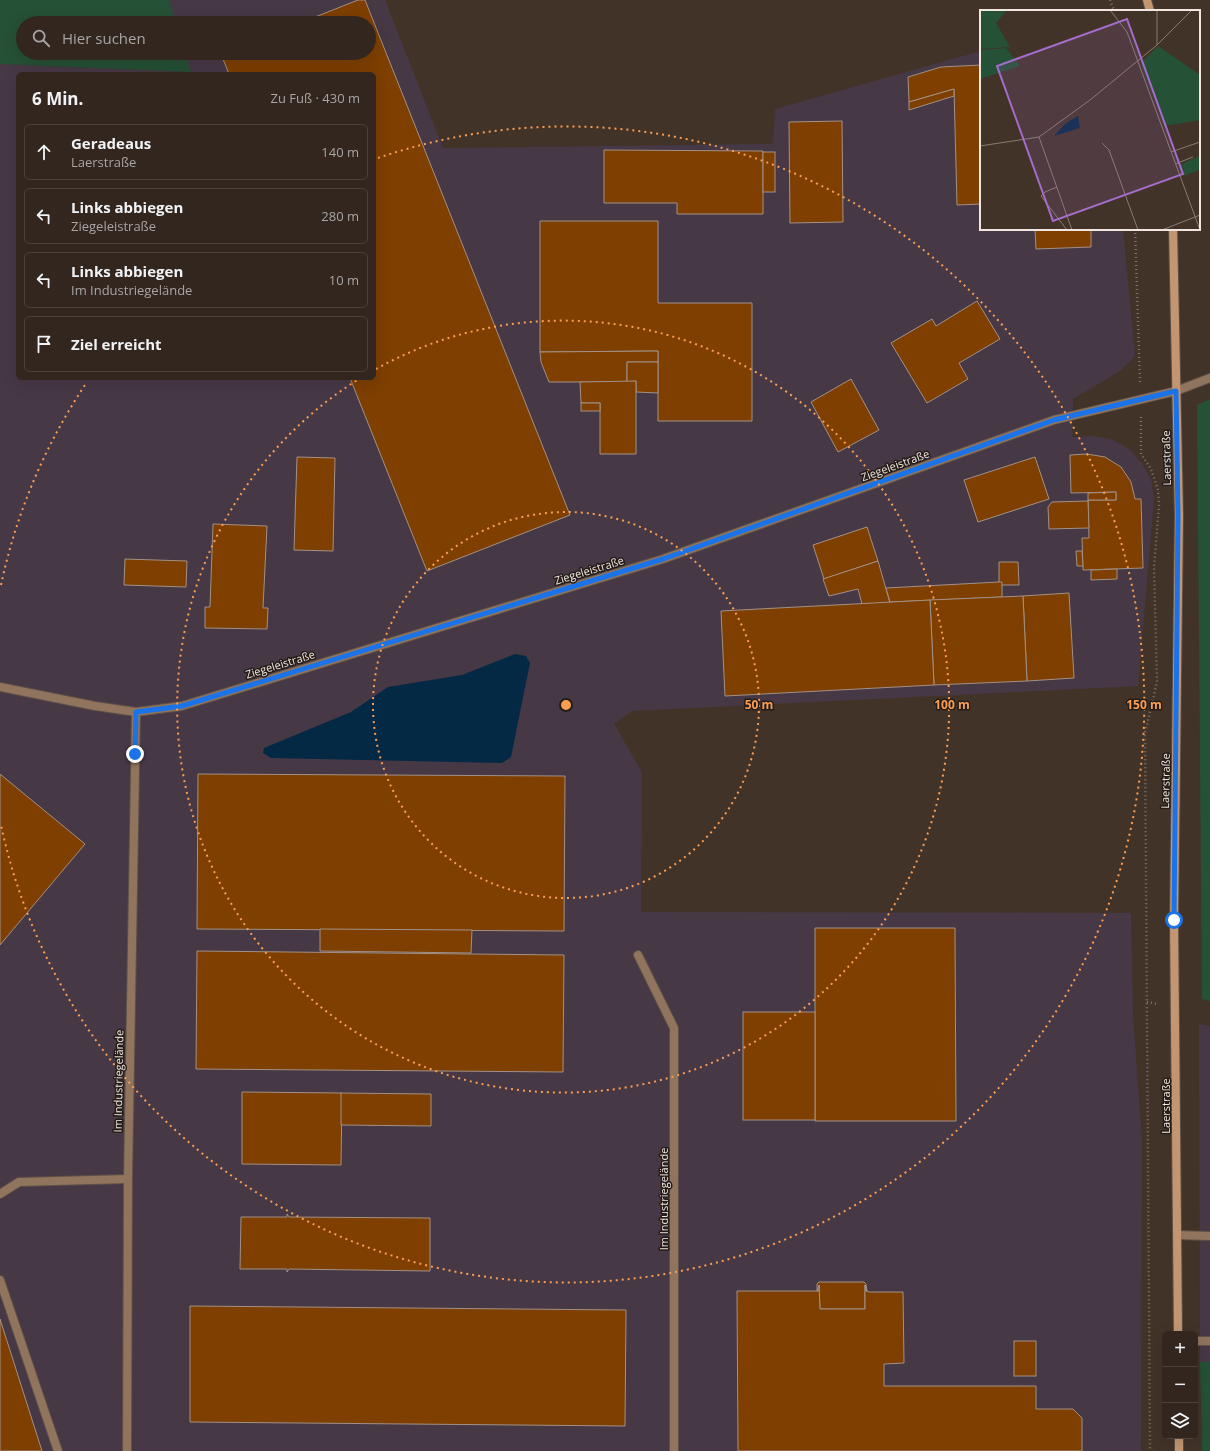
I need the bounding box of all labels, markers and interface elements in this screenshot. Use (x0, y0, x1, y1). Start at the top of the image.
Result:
inset map (980, 10, 1200, 230)
search box (16, 16, 376, 60)
icon: search (30, 27, 52, 49)
text: Hier suchen (62, 28, 146, 48)
text: 6 Min. (32, 87, 83, 110)
text: Zu Fuß · 430 m (271, 89, 360, 107)
text: Geradeaus (71, 133, 151, 153)
icon: ahead (33, 141, 55, 163)
text: 140 m (321, 143, 359, 161)
text: Laerstraße (71, 153, 136, 171)
text: Links abbiegen (71, 197, 183, 217)
icon: left (33, 205, 55, 227)
text: 280 m (321, 207, 359, 225)
text: Ziegeleistraße (71, 217, 156, 235)
text: Links abbiegen (71, 261, 183, 281)
icon: left (33, 269, 55, 291)
text: 10 m (329, 271, 359, 289)
text: Im Industriegelände (71, 281, 192, 299)
icon: arrive (33, 333, 55, 355)
text: Ziel erreicht (71, 334, 162, 354)
street label: Laerstraße (1158, 430, 1174, 486)
street label: Ziegeleistraße (859, 446, 931, 484)
street label: Ziegeleistraße (552, 552, 626, 588)
street label: Ziegeleistraße (243, 646, 317, 682)
text: 50 m (745, 696, 773, 713)
text: 100 m (934, 696, 970, 713)
text: 150 m (1126, 696, 1162, 713)
centre of rings (559, 698, 573, 712)
route end (126, 745, 144, 763)
street label: Laerstraße (1157, 753, 1173, 809)
route start (1165, 911, 1183, 929)
street label: Im Industriegelände (110, 1030, 126, 1132)
street label: Laerstraße (1158, 1078, 1173, 1134)
street label: Im Industriegelände (656, 1148, 671, 1250)
map controls (1162, 1331, 1198, 1439)
button: + (1162, 1331, 1198, 1367)
button: − (1162, 1367, 1198, 1403)
button: layers (1162, 1403, 1198, 1439)

